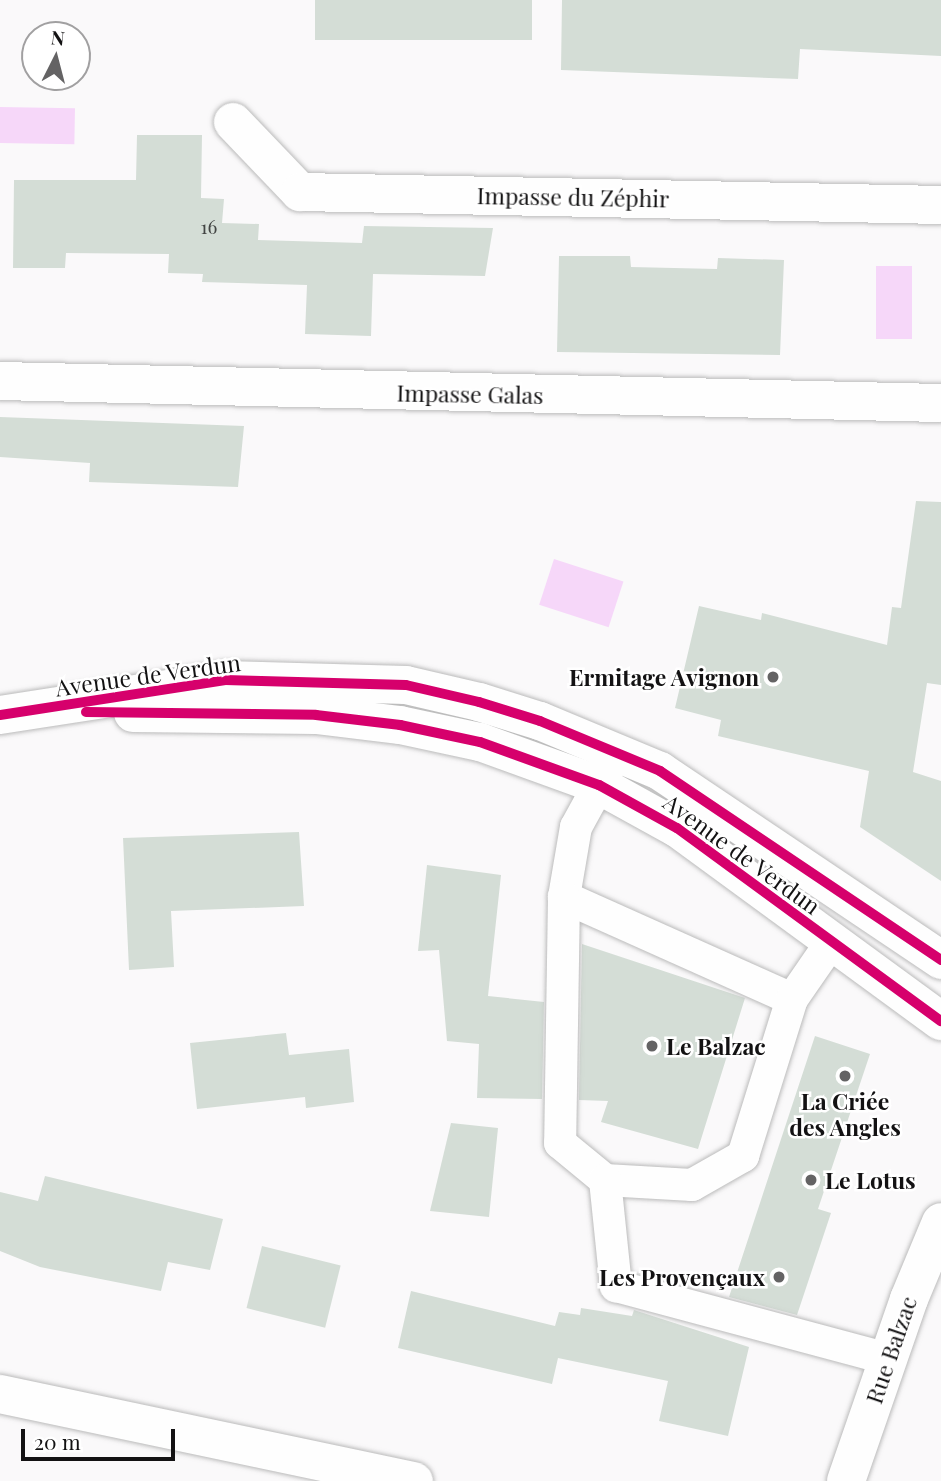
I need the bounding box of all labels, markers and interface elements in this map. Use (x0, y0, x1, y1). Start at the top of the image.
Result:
north arrow (21, 21, 91, 91)
text: N (50, 23, 66, 51)
street label: Impasse du Zéphir (477, 182, 669, 212)
house number: 16 (201, 216, 217, 238)
street label: Impasse Galas (396, 379, 544, 409)
street label: Avenue de Verdun (53, 648, 243, 702)
place label: Ermitage Avignon (568, 663, 759, 691)
marker: Ermitage Avignon (765, 669, 781, 685)
street label: Avenue de Verdun (658, 788, 826, 920)
place label: Le Balzac (666, 1032, 766, 1060)
marker: Le Balzac (644, 1038, 660, 1054)
marker: La Criée des Angles (837, 1068, 853, 1084)
place label: La Criée des Angles (789, 1087, 901, 1141)
place label: Le Lotus (825, 1166, 916, 1194)
marker: Le Lotus (803, 1172, 819, 1188)
place label: Les Provençaux (599, 1263, 765, 1291)
marker: Les Provençaux (771, 1269, 787, 1285)
street label: Rue Balzac (860, 1293, 922, 1407)
scale bar (24, 1414, 178, 1458)
text: 20 m (34, 1427, 81, 1455)

